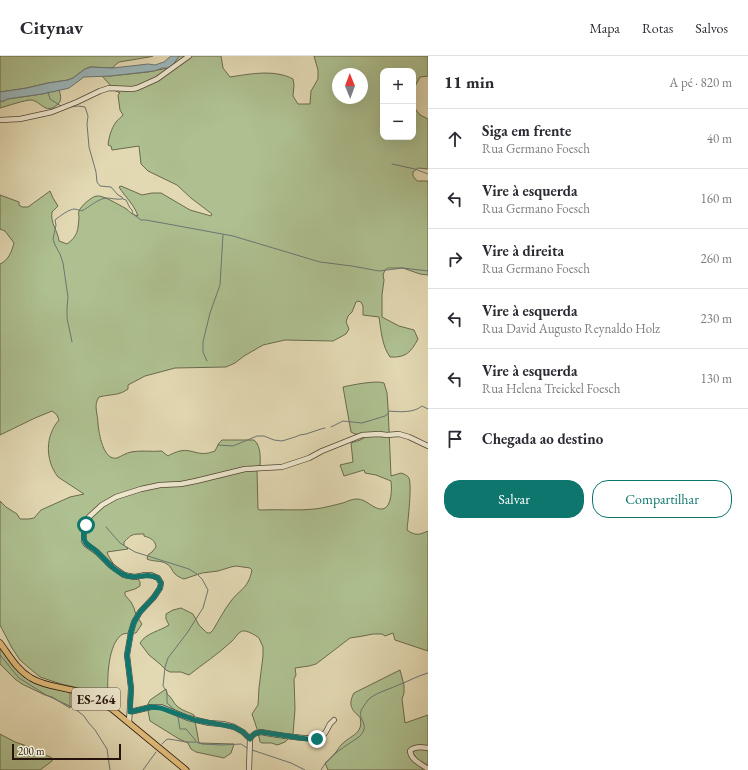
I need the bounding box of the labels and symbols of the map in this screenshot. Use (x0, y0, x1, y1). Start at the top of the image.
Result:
north arrow (332, 68, 368, 104)
route start (77, 516, 95, 534)
road number: ES-264 (72, 688, 120, 710)
route end (308, 730, 326, 748)
scale bar (12, 742, 121, 761)

